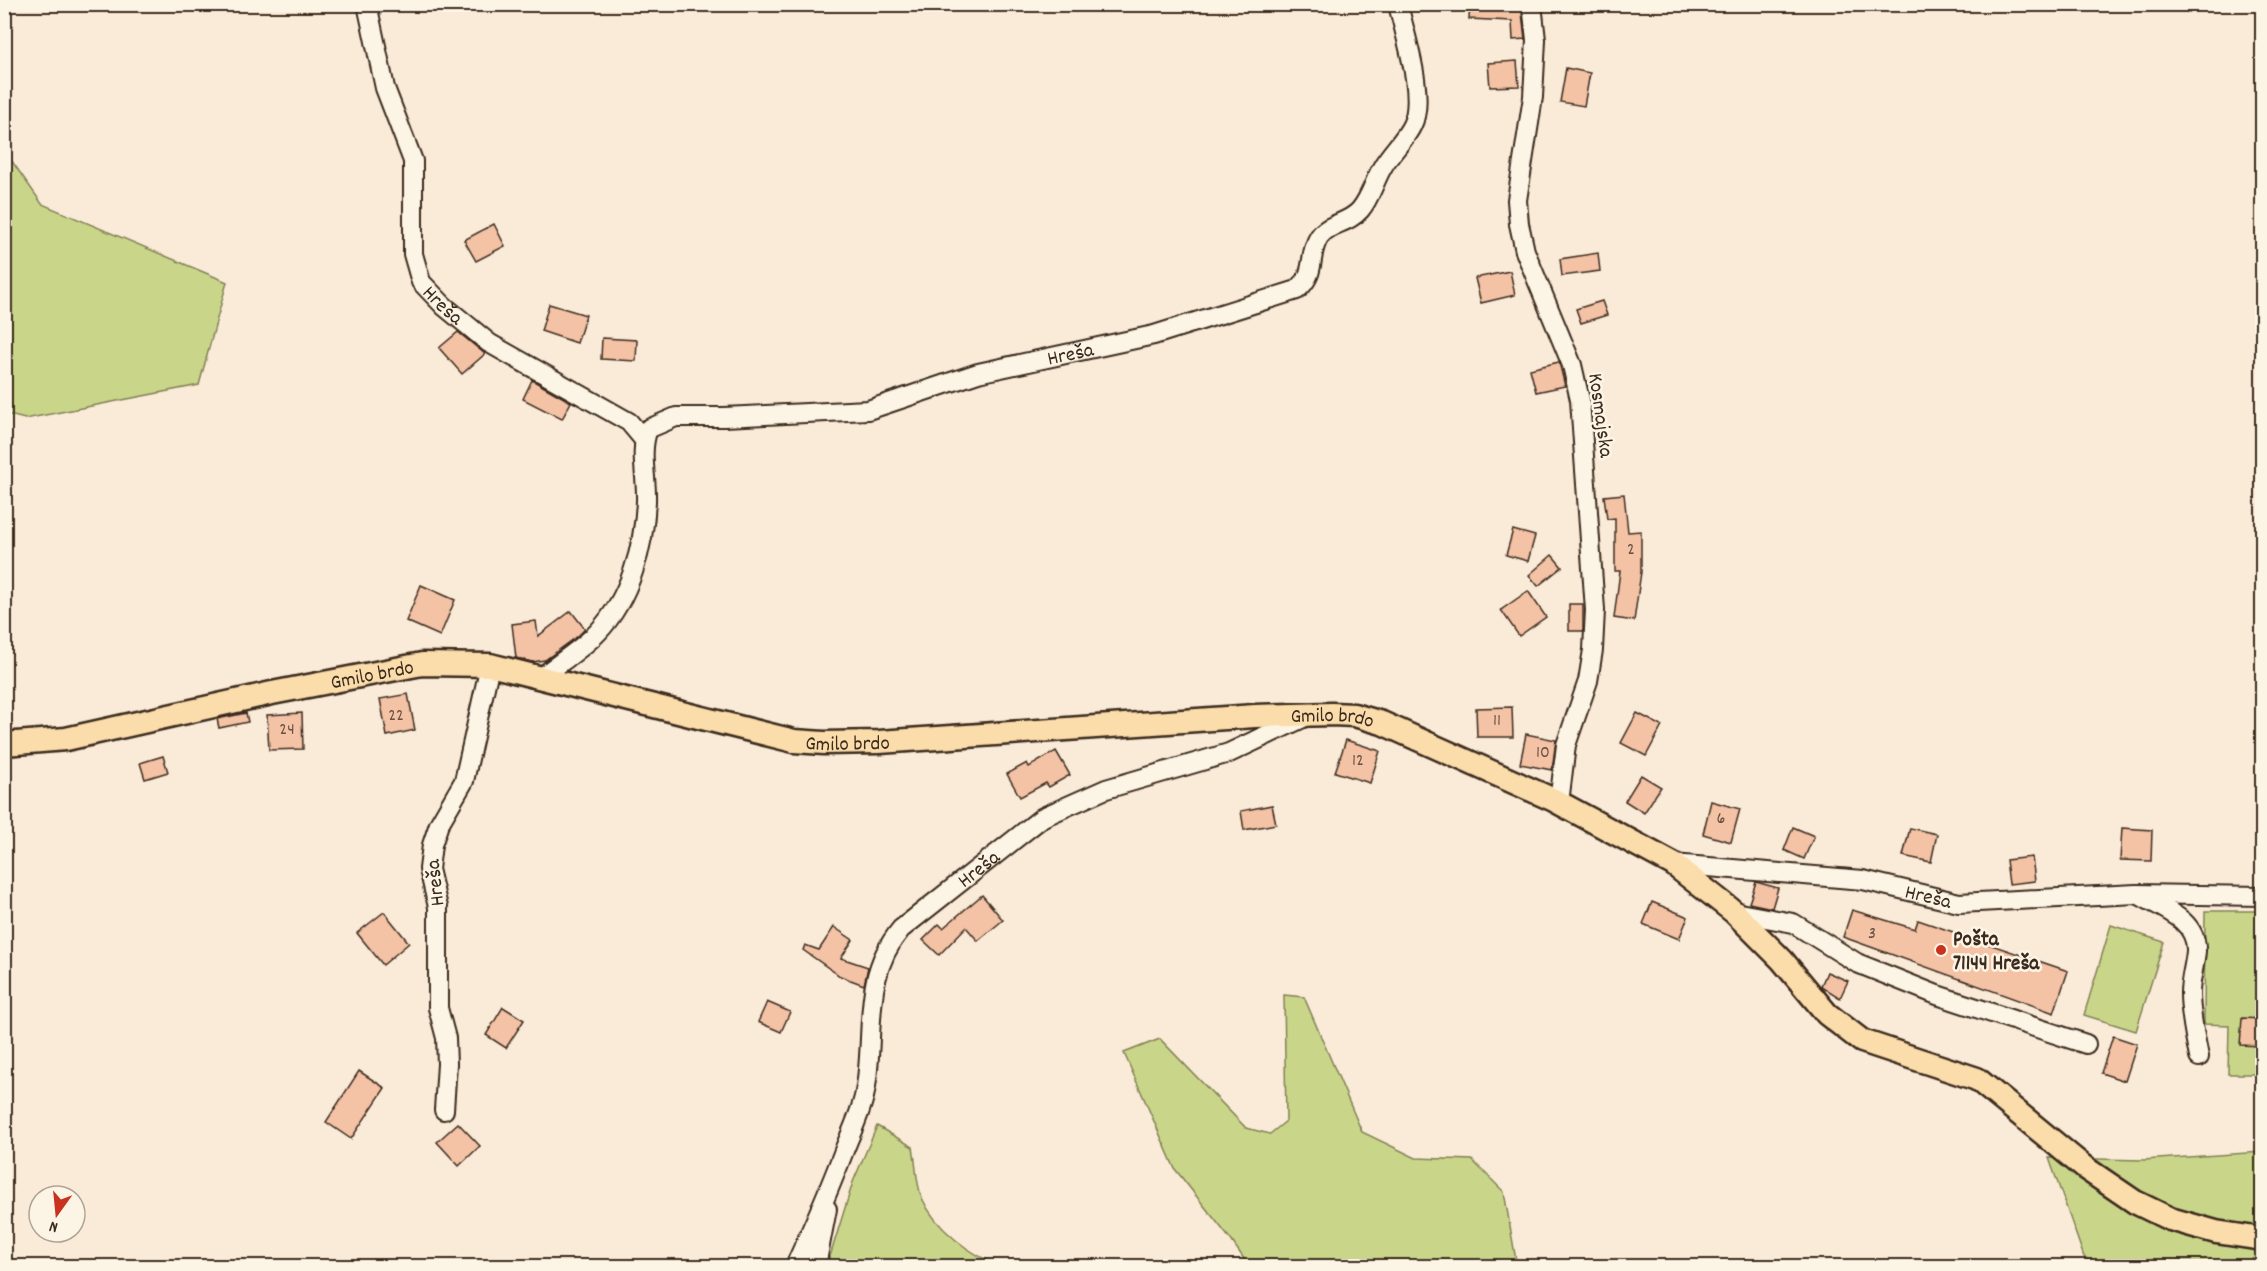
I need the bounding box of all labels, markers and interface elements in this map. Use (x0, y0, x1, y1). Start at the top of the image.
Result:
street label: Hreša (414, 280, 469, 335)
street label: Hreša (1045, 336, 1098, 376)
street label: Kosmajska (1578, 371, 1620, 461)
house number: 2 (1627, 538, 1635, 563)
street label: Gmilo brdo (328, 654, 417, 699)
street label: Gmilo brdo (1290, 702, 1377, 738)
house number: 22 (388, 704, 404, 729)
house number: 11 (1493, 709, 1501, 734)
house number: 24 (279, 718, 295, 743)
street label: Gmilo brdo (804, 729, 891, 761)
house number: 10 (1536, 741, 1550, 766)
house number: 12 (1352, 749, 1364, 774)
house number: 6 (1717, 807, 1725, 832)
street label: Hreša (952, 844, 1009, 897)
street label: Hreša (420, 857, 454, 907)
street label: Hreša (1902, 879, 1955, 919)
house number: 3 (1868, 922, 1876, 947)
place label: Pošta 71144 Hreša (1953, 926, 2040, 980)
marker: Pošta 71144 Hreša (1934, 943, 1948, 957)
north arrow (27, 1184, 87, 1244)
text: N (47, 1214, 61, 1238)

